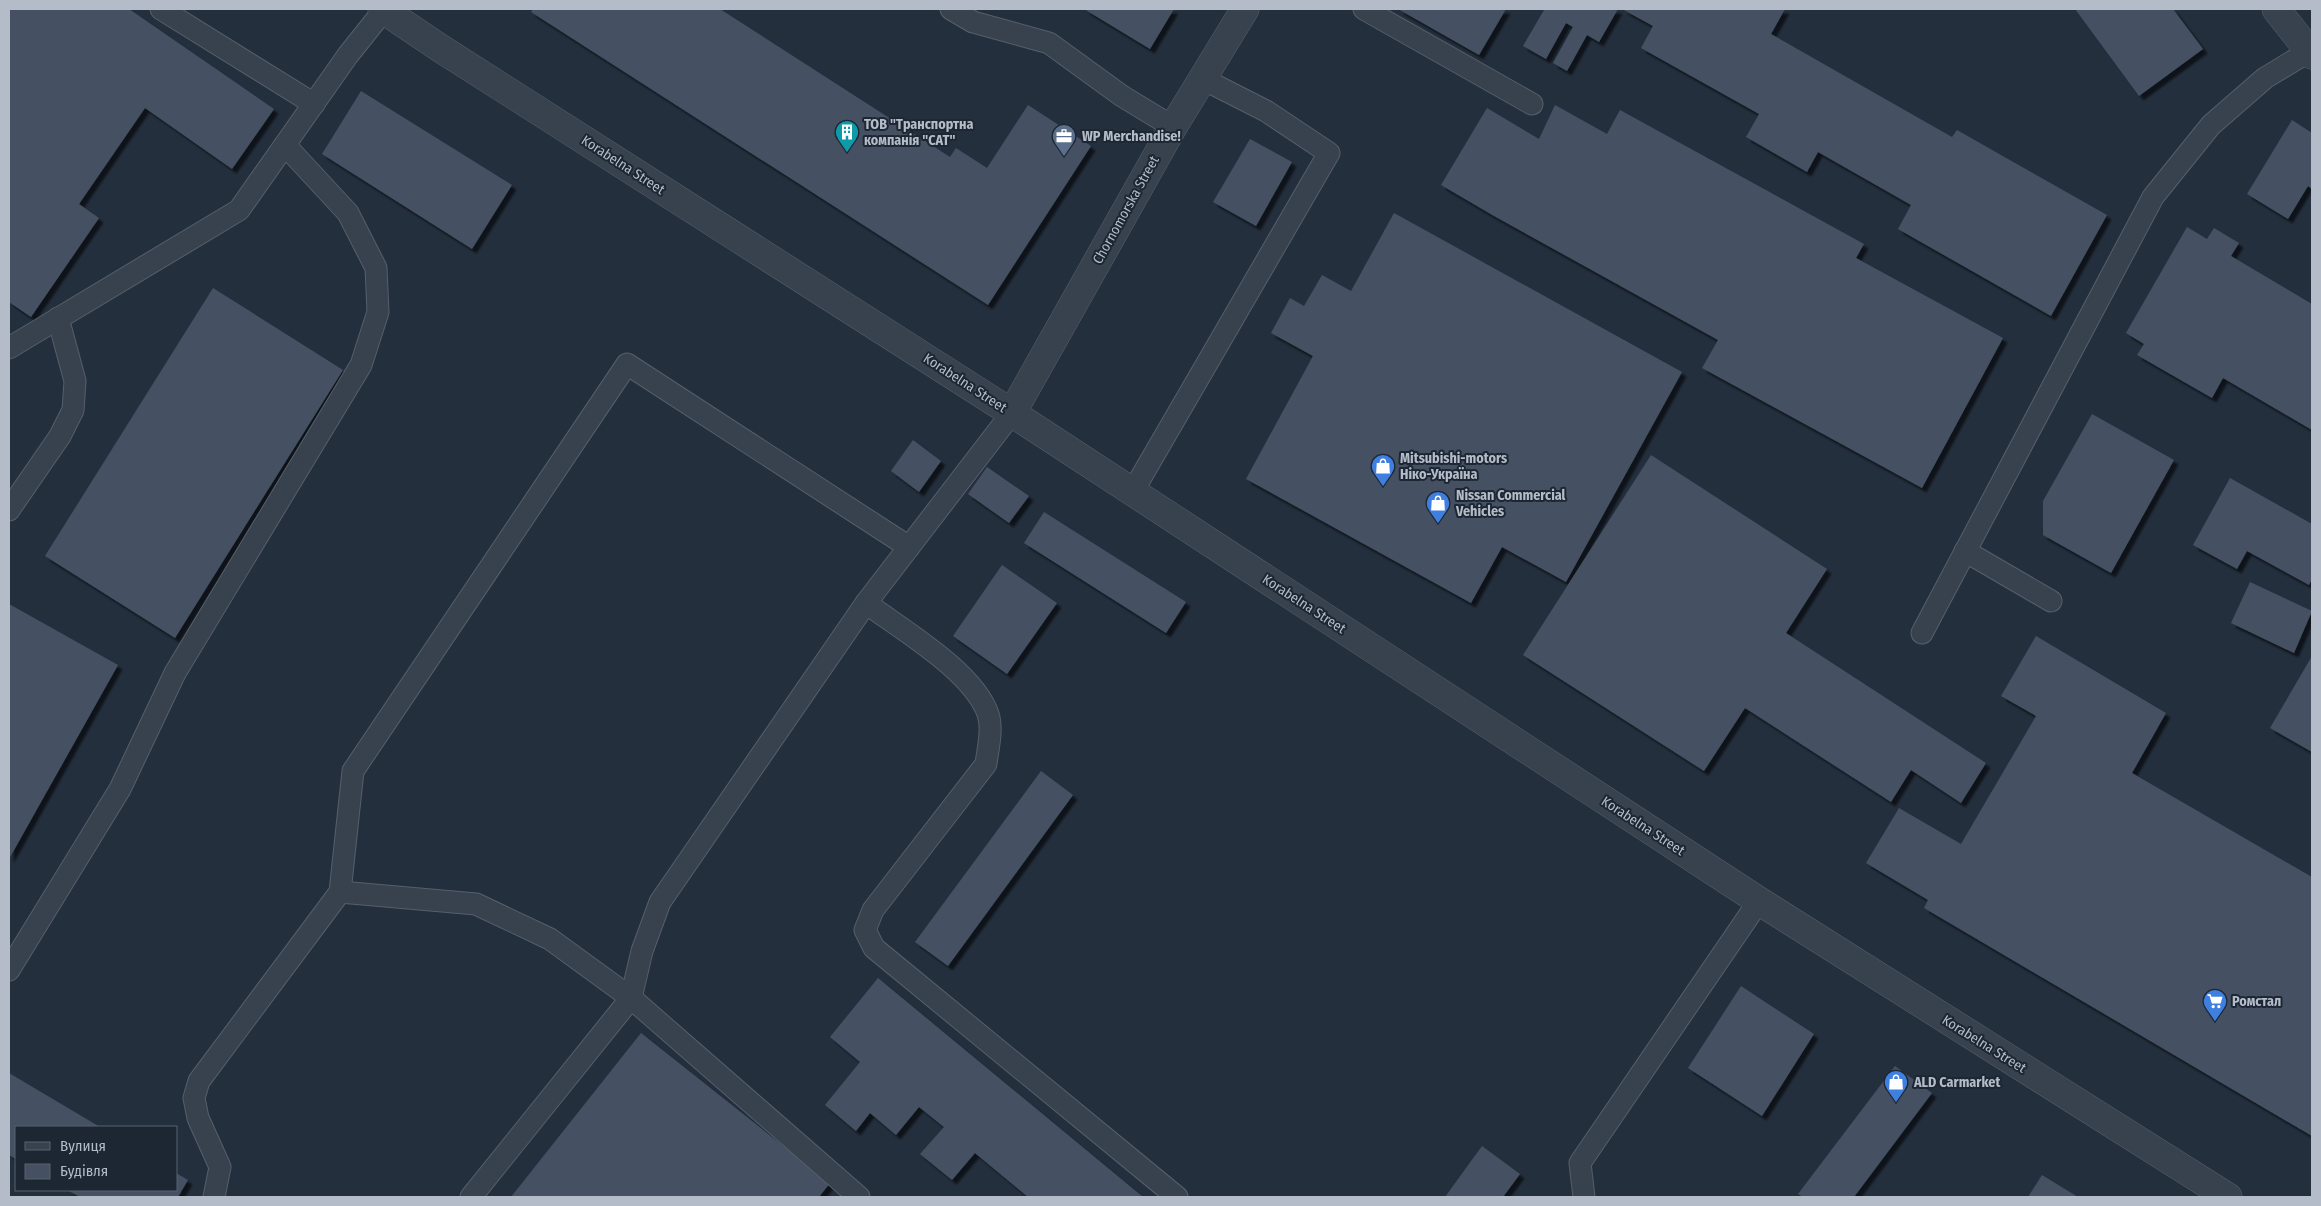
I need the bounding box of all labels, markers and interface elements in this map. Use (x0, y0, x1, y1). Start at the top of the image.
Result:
place label: ТОВ "Транспортна компанія "САТ" (864, 116, 973, 149)
building icon: ТОВ "Транспортна компанія "САТ" (834, 119, 860, 153)
office icon: WP Merchandise! (1051, 123, 1077, 157)
place label: WP Merchandise! (1082, 128, 1181, 145)
street label: Korabelna Street (578, 132, 668, 198)
street label: Chornomorska Street (1089, 153, 1163, 267)
street label: Korabelna Street (920, 350, 1010, 416)
place label: Mitsubishi-motors Ніко-Україна (1400, 450, 1507, 483)
shop icon: Mitsubishi-motors Ніко-Україна (1370, 453, 1396, 487)
place label: Nissan Commercial Vehicles (1455, 487, 1566, 520)
shop icon: Nissan Commercial Vehicles (1425, 490, 1451, 524)
street label: Korabelna Street (1259, 571, 1349, 637)
street label: Korabelna Street (1598, 793, 1688, 859)
supermarket icon: Ромстал (2202, 988, 2228, 1022)
place label: Ромстал (2232, 993, 2281, 1010)
street label: Korabelna Street (1939, 1011, 2030, 1077)
shop icon: ALD Carmarket (1883, 1069, 1909, 1103)
place label: ALD Carmarket (1913, 1074, 2001, 1091)
legend (15, 1126, 178, 1191)
text: Вулиця (60, 1137, 106, 1155)
text: Будівля (60, 1162, 108, 1180)

